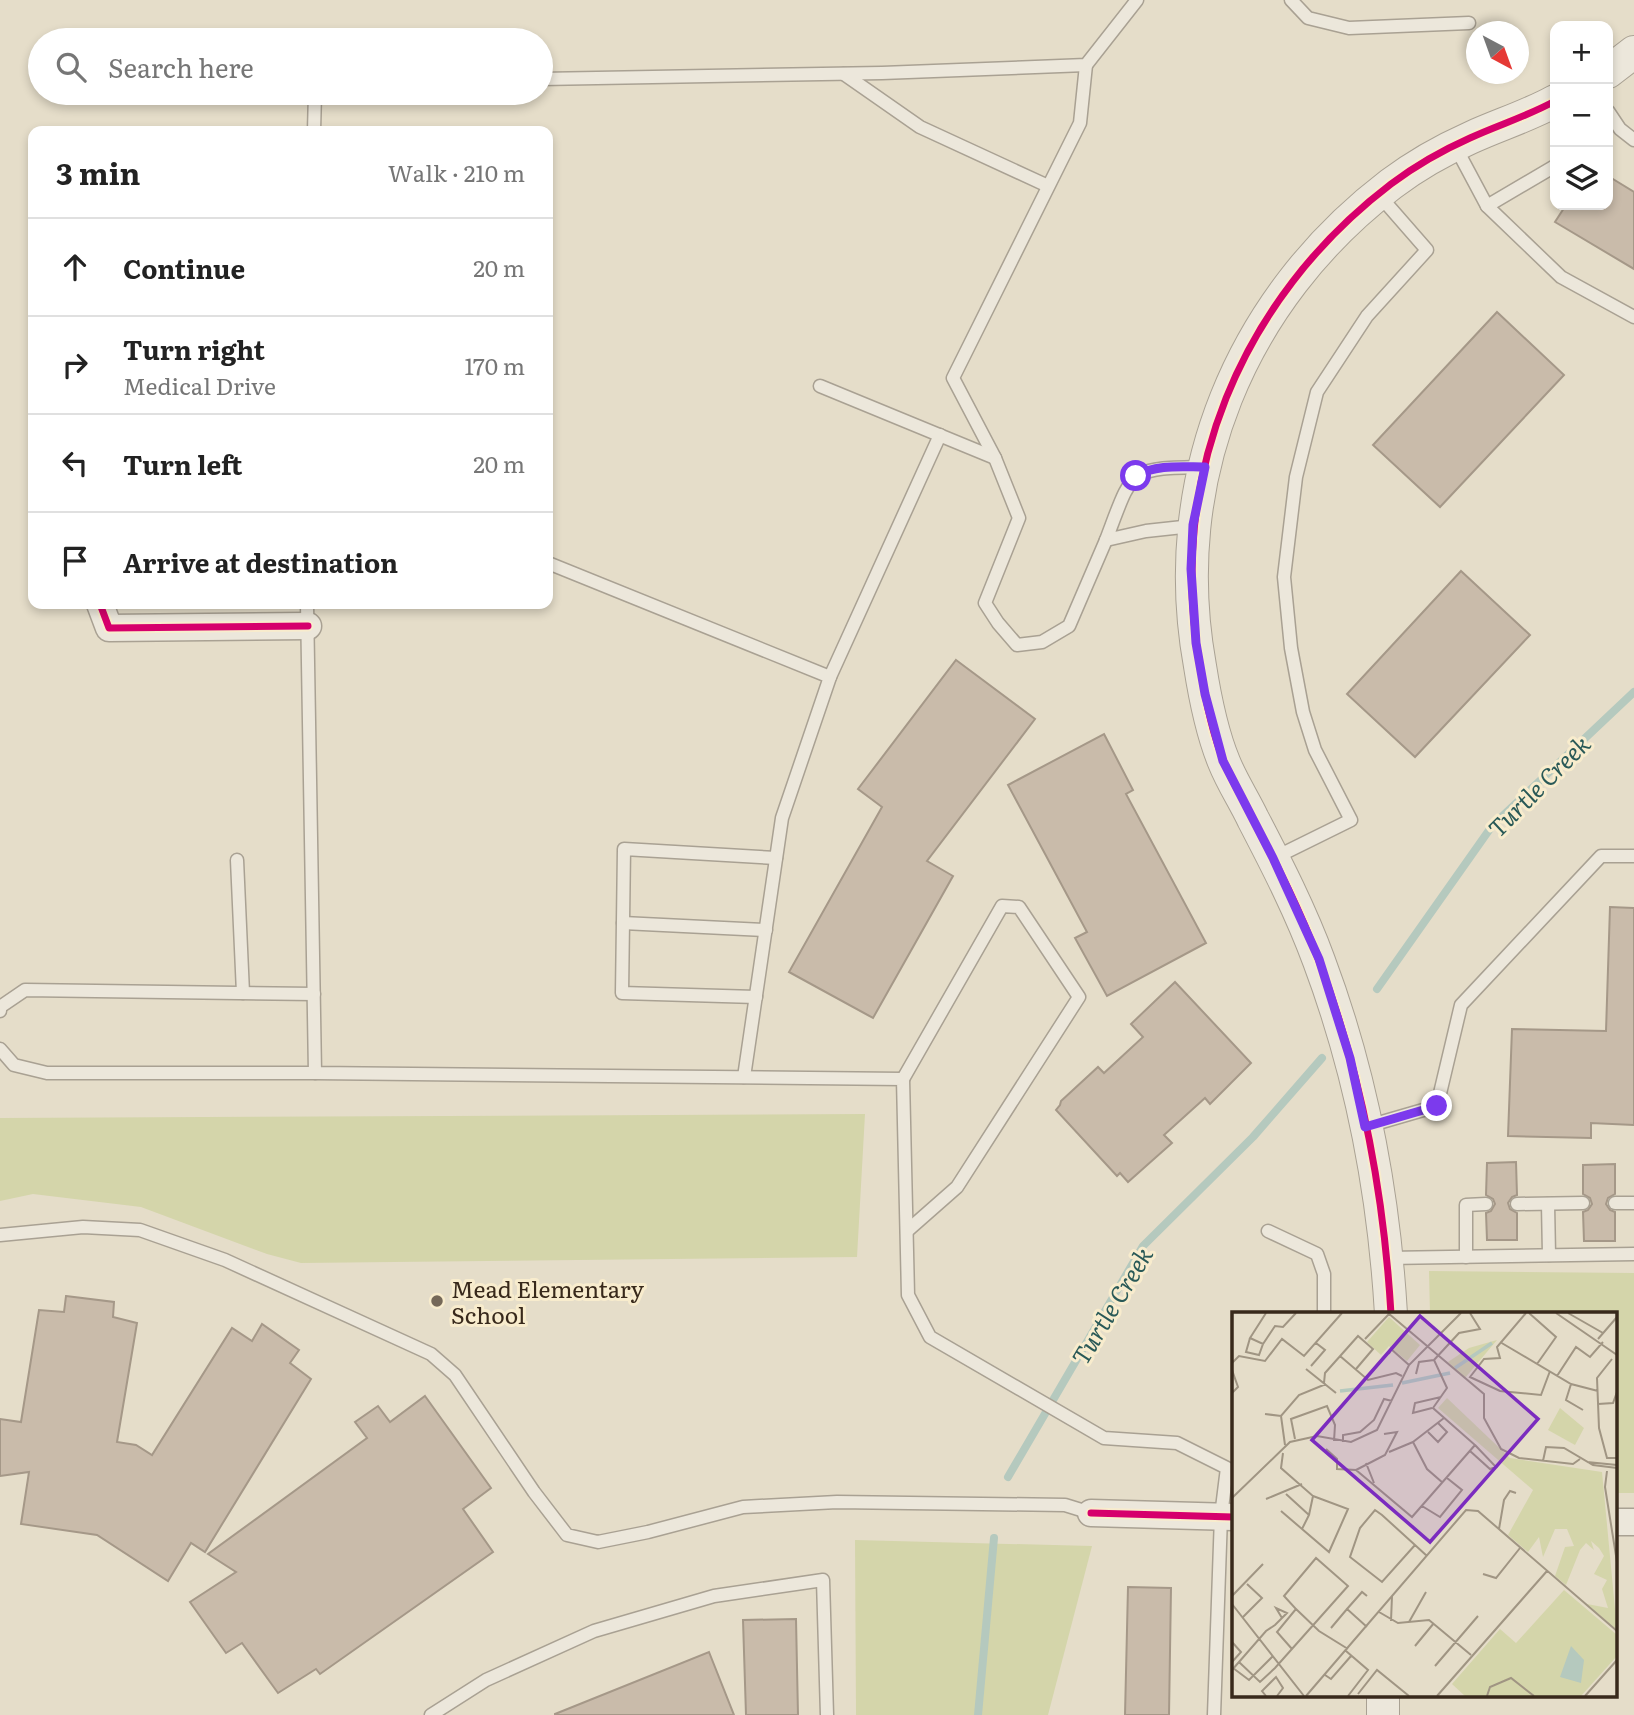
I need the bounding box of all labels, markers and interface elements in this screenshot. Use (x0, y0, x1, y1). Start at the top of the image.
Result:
north arrow (1466, 21, 1529, 84)
map controls (1550, 21, 1613, 210)
button: + (1550, 21, 1613, 84)
search box (28, 28, 553, 105)
text: Search here (108, 47, 254, 86)
icon: search (52, 48, 90, 86)
button: − (1550, 84, 1613, 147)
button: layers (1550, 147, 1613, 210)
text: 3 min (56, 150, 140, 194)
text: Walk · 210 m (388, 155, 525, 189)
icon: ahead (56, 248, 94, 286)
text: Continue (123, 248, 245, 287)
text: 20 m (473, 250, 525, 284)
text: Turn right (123, 329, 265, 368)
icon: right (56, 346, 94, 384)
text: 170 m (464, 348, 525, 382)
text: Medical Drive (123, 368, 276, 402)
icon: left (56, 444, 94, 482)
text: Turn left (123, 444, 242, 483)
text: 20 m (473, 446, 525, 480)
route start (1120, 460, 1151, 491)
icon: arrive (56, 542, 94, 580)
text: Arrive at destination (123, 542, 398, 581)
water label: Turtle Creek (1479, 726, 1597, 844)
route end (1421, 1090, 1452, 1121)
water label: Turtle Creek (1062, 1239, 1160, 1370)
place label: Mead Elementary School (451, 1271, 645, 1331)
marker: Mead Elementary School (429, 1293, 445, 1309)
inset map (1232, 1312, 1616, 1698)

